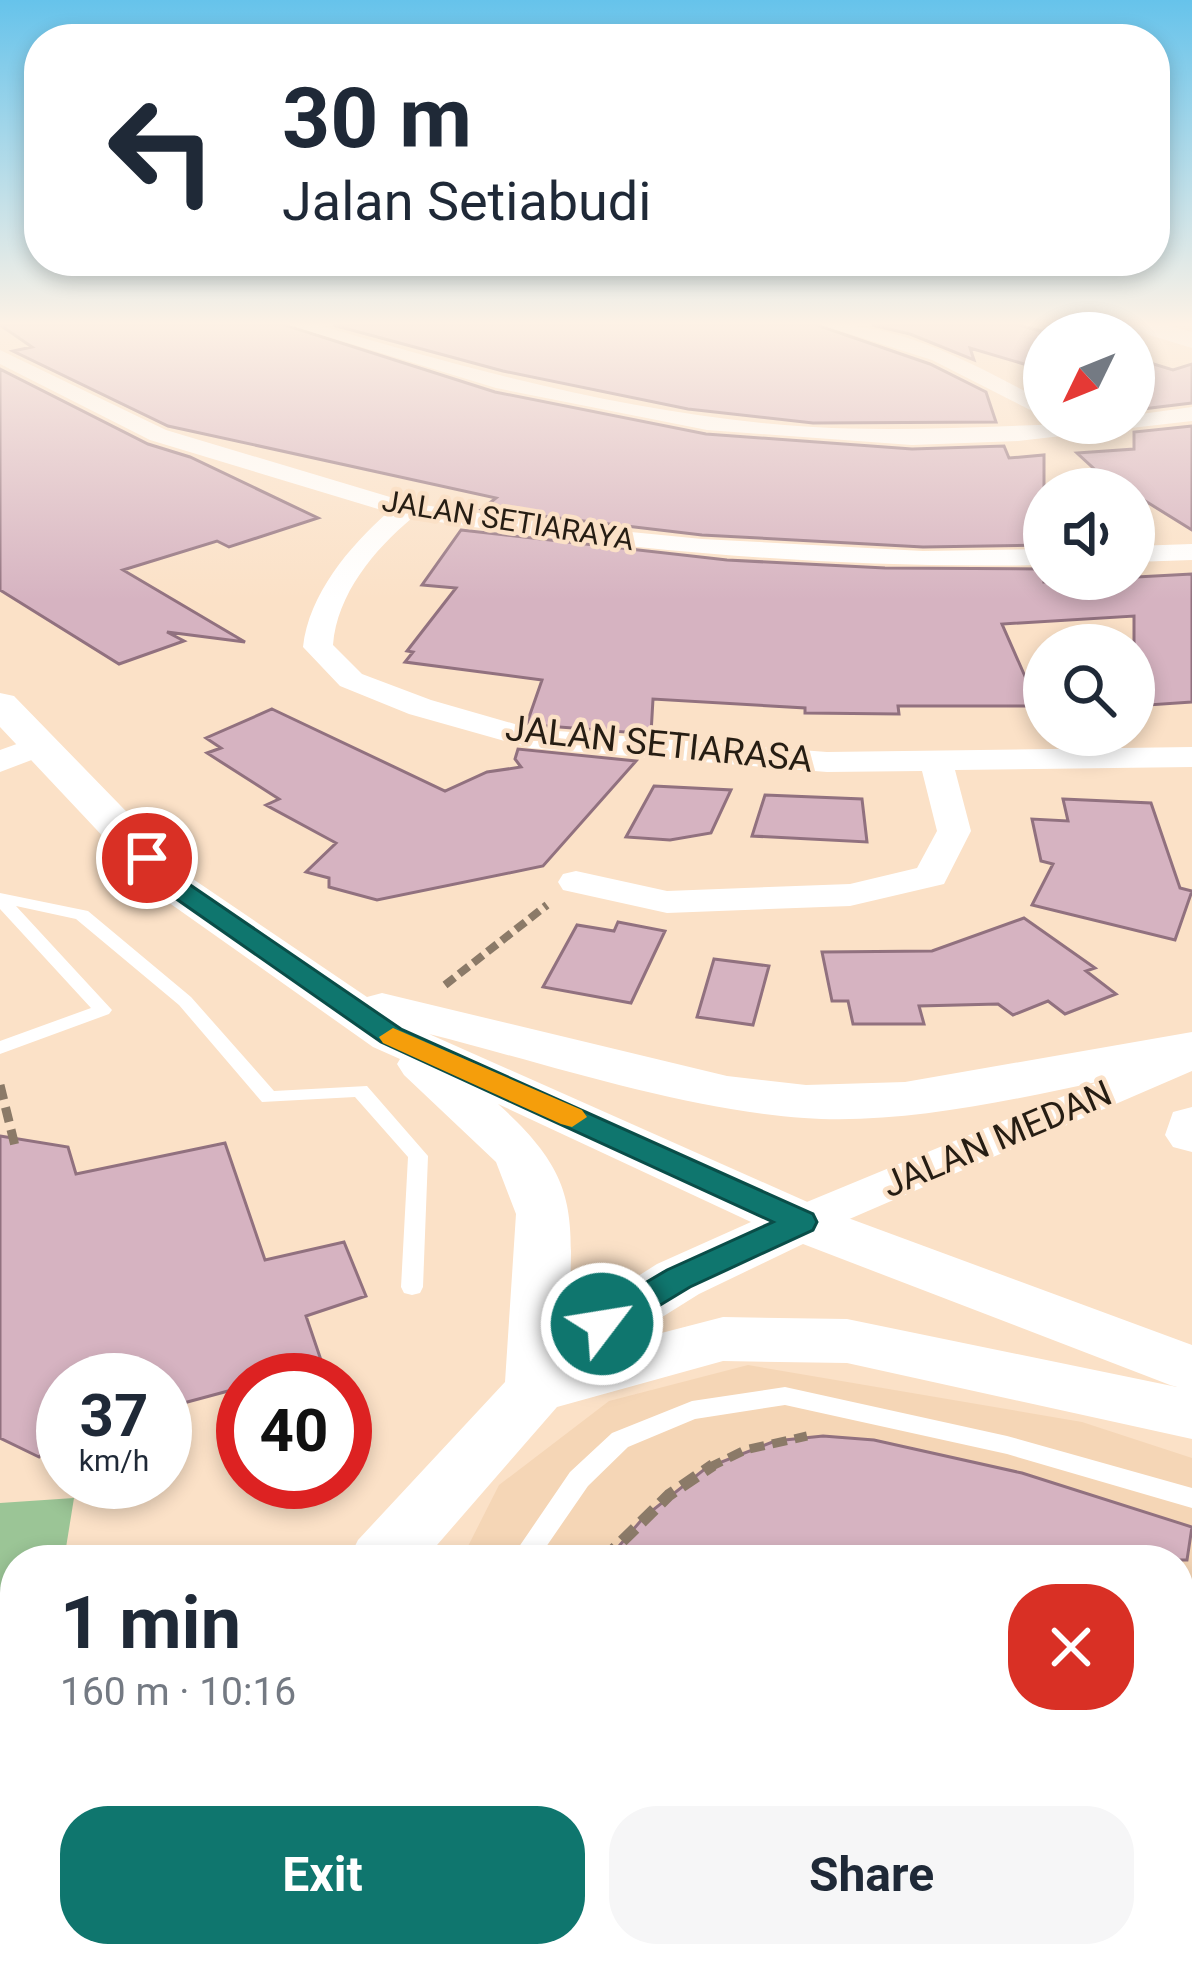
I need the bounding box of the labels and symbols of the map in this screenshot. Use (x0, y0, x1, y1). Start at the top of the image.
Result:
north arrow (1023, 312, 1155, 444)
street label: JALAN SETIARAYA (380, 483, 637, 557)
street label: JALAN SETIARASA (503, 707, 815, 781)
pin (96, 807, 198, 909)
street label: JALAN MEDAN (876, 1072, 1118, 1206)
position arrow (539, 1261, 665, 1387)
speed limit sign: 40 (216, 1353, 372, 1509)

